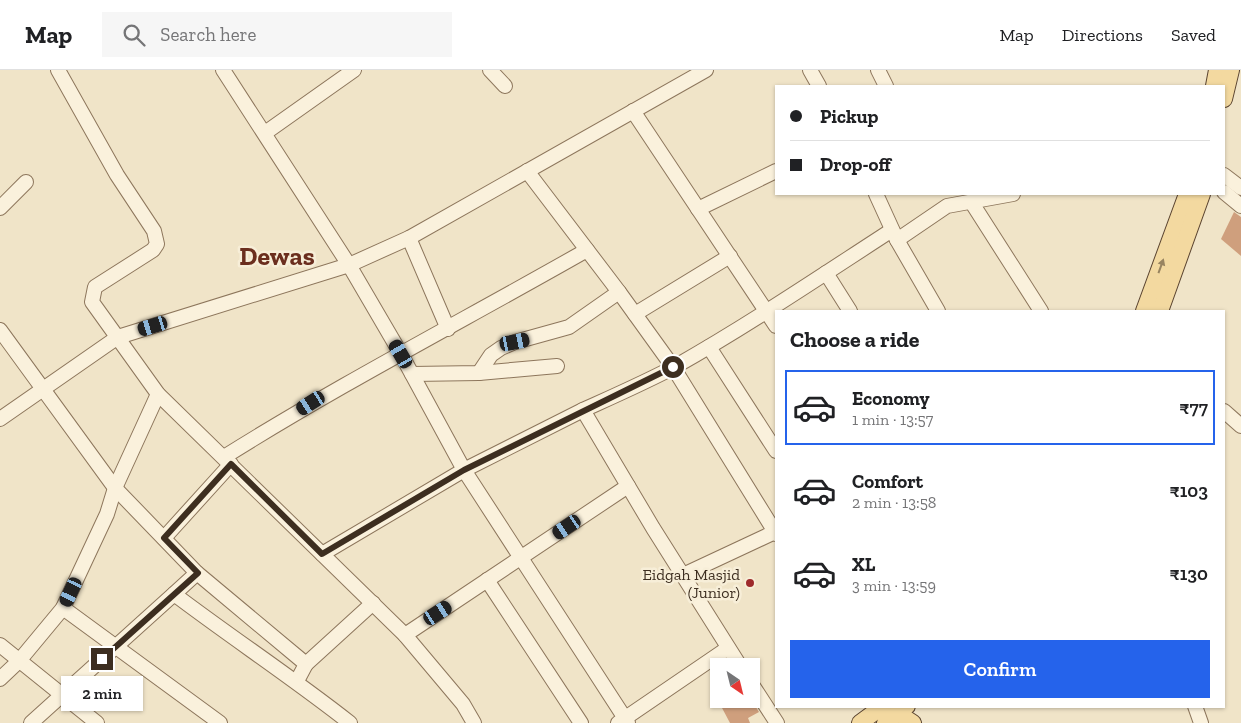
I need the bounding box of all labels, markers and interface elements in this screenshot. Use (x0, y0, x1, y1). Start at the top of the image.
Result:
search box (102, 12, 452, 57)
text: Map (25, 20, 72, 49)
icon: search (120, 21, 148, 49)
text: Search here (160, 23, 257, 46)
text: Map (999, 24, 1034, 46)
text: Directions (1062, 24, 1143, 46)
text: Saved (1171, 24, 1216, 46)
text: Pickup (820, 105, 878, 128)
text: Drop-off (820, 153, 891, 176)
district label: Dewas (239, 240, 315, 272)
one-way arrow (1158, 258, 1165, 273)
car (136, 314, 169, 338)
text: Choose a ride (790, 326, 920, 353)
car (498, 332, 531, 352)
car (387, 337, 414, 371)
route start (662, 356, 684, 378)
icon: car (792, 385, 837, 430)
text: Economy (852, 387, 930, 410)
car (294, 389, 327, 417)
text: ₹77 (1179, 396, 1208, 419)
text: 1 min · 13:57 (852, 410, 933, 429)
icon: car (792, 468, 837, 513)
text: Comfort (852, 470, 923, 493)
text: ₹103 (1170, 479, 1208, 502)
text: 2 min · 13:58 (852, 493, 936, 512)
car (550, 512, 583, 542)
icon: car (792, 551, 837, 596)
text: XL (852, 553, 875, 576)
text: ₹130 (1170, 562, 1208, 585)
place label: Eidgah Masjid (Junior) (642, 565, 740, 602)
car (57, 575, 84, 609)
text: 3 min · 13:59 (852, 576, 936, 595)
marker: Eidgah Masjid (Junior) (744, 577, 756, 589)
car (421, 599, 454, 627)
button: Confirm (790, 640, 1210, 698)
route end (91, 648, 113, 670)
north arrow (710, 658, 760, 708)
map controls (710, 658, 760, 708)
callout: 2 min (61, 676, 143, 712)
text: 2 min (82, 684, 122, 703)

